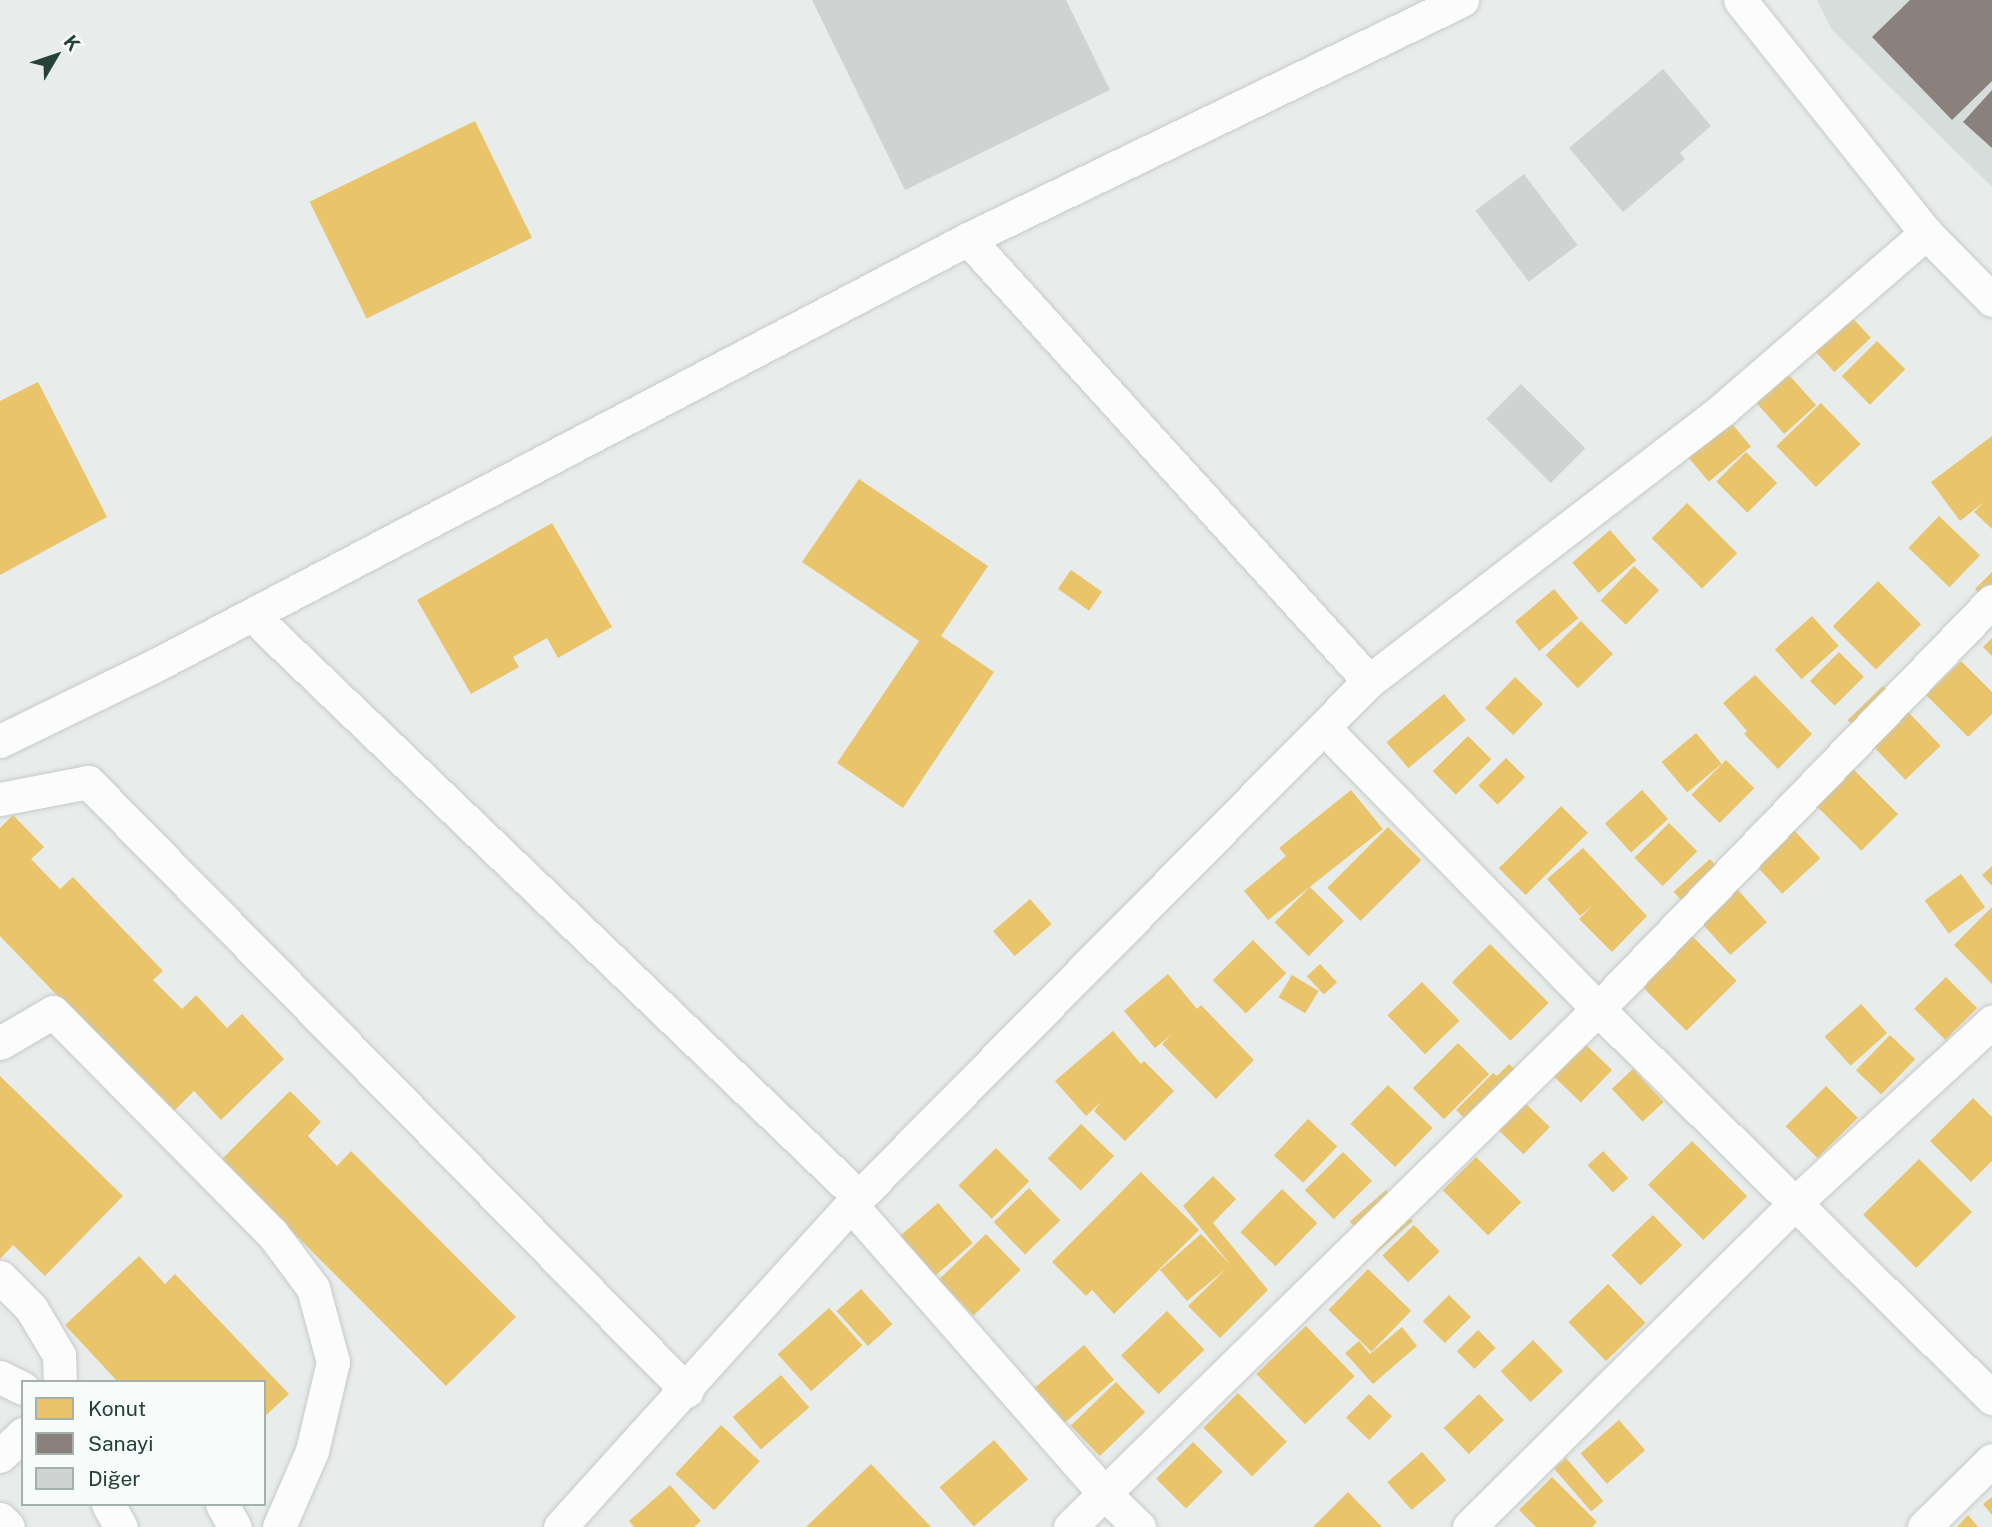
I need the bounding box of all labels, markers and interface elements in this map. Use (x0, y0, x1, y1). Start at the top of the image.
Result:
north arrow (21, 21, 91, 91)
text: K (59, 31, 85, 55)
legend (21, 1380, 266, 1506)
text: Konut (88, 1396, 146, 1421)
text: Sanayi (88, 1431, 153, 1456)
text: Diğer (88, 1466, 141, 1491)

